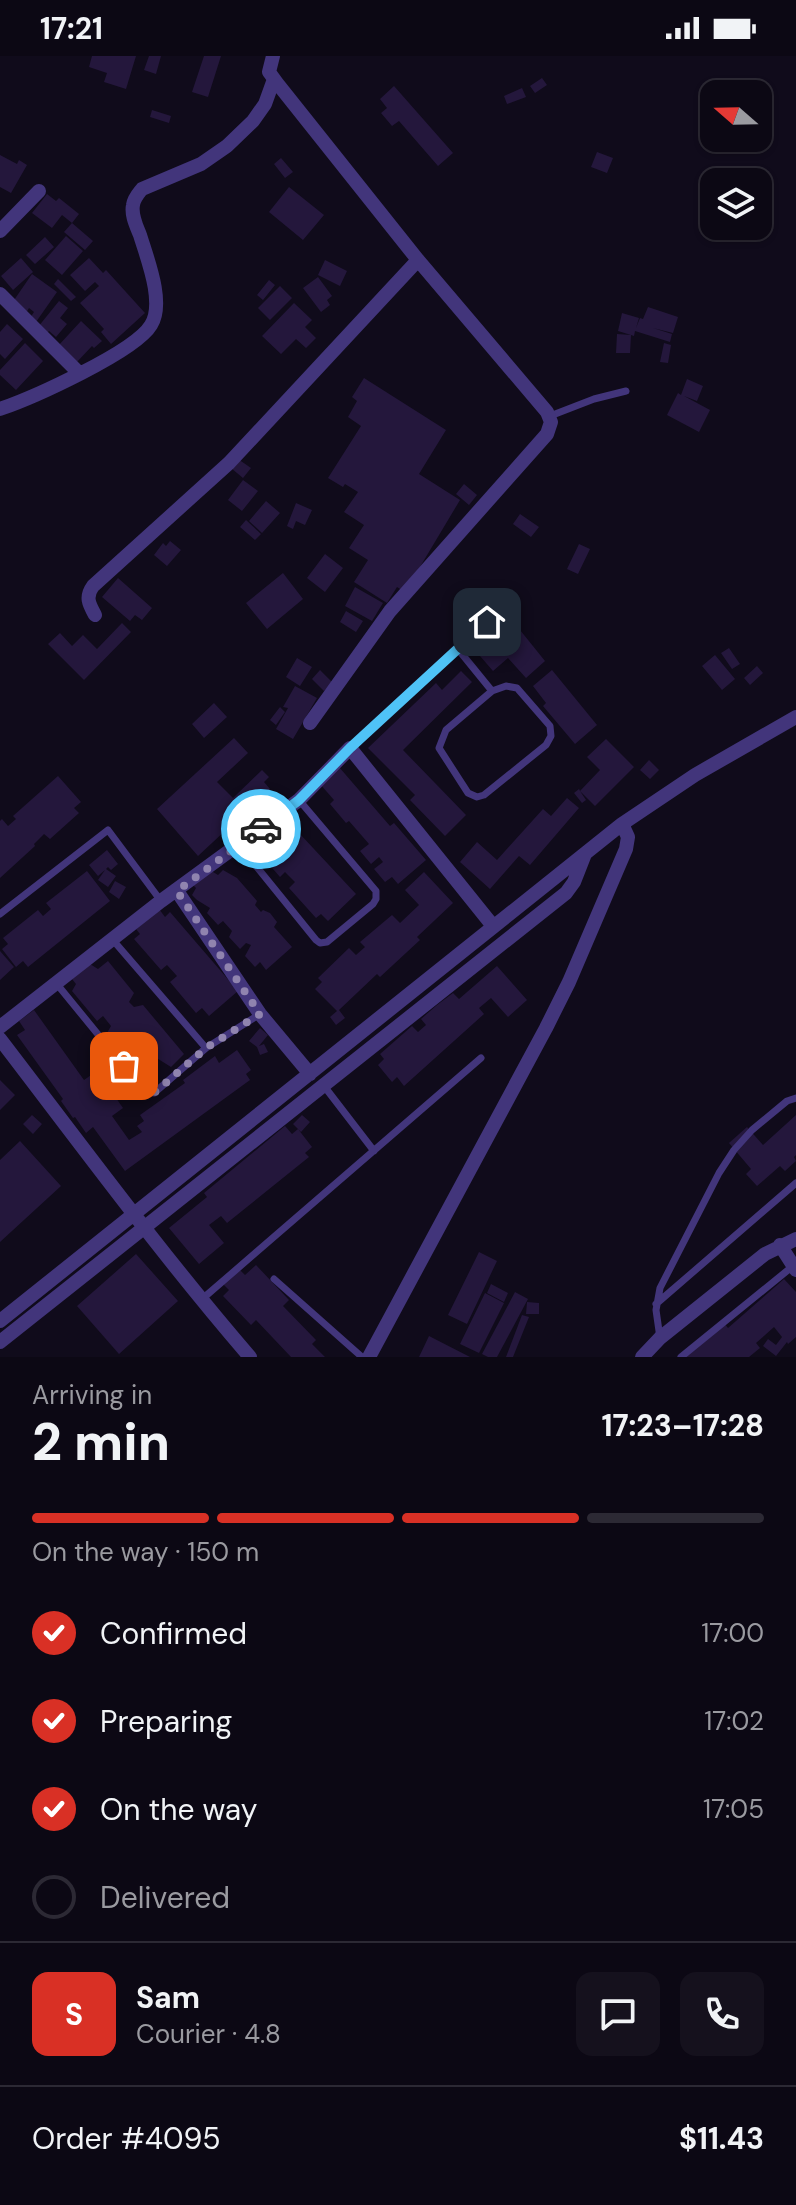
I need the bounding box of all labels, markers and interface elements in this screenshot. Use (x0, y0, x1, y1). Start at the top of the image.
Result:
text: 17:21 (40, 9, 103, 48)
north arrow (700, 80, 772, 152)
map controls (700, 80, 772, 240)
button: layers (700, 168, 772, 240)
pin (453, 588, 521, 656)
icon: home (465, 600, 509, 644)
courier (221, 789, 301, 869)
icon: car (239, 807, 283, 851)
pin (90, 1032, 158, 1100)
icon: bag (102, 1044, 146, 1088)
text: Arriving in (32, 1378, 152, 1412)
text: 17:23–17:28 (601, 1406, 764, 1445)
text: 2 min (32, 1408, 170, 1476)
text: On the way · 150 m (32, 1535, 259, 1569)
icon: check (32, 1611, 76, 1655)
text: Confirmed (100, 1614, 247, 1653)
text: 17:00 (701, 1616, 764, 1650)
icon: check (32, 1699, 76, 1743)
text: Preparing (100, 1702, 232, 1741)
text: 17:02 (704, 1704, 764, 1738)
icon: check (32, 1787, 76, 1831)
text: On the way (100, 1790, 257, 1829)
text: 17:05 (703, 1792, 764, 1826)
text: Delivered (100, 1878, 230, 1917)
button: chat (576, 1972, 660, 2056)
button: phone (680, 1972, 764, 2056)
text: Sam (136, 1978, 200, 2017)
text: S (65, 1995, 83, 2034)
text: Courier · 4.8 (136, 2017, 281, 2051)
text: Order #4095 (32, 2119, 221, 2158)
text: $11.43 (679, 2119, 764, 2158)

